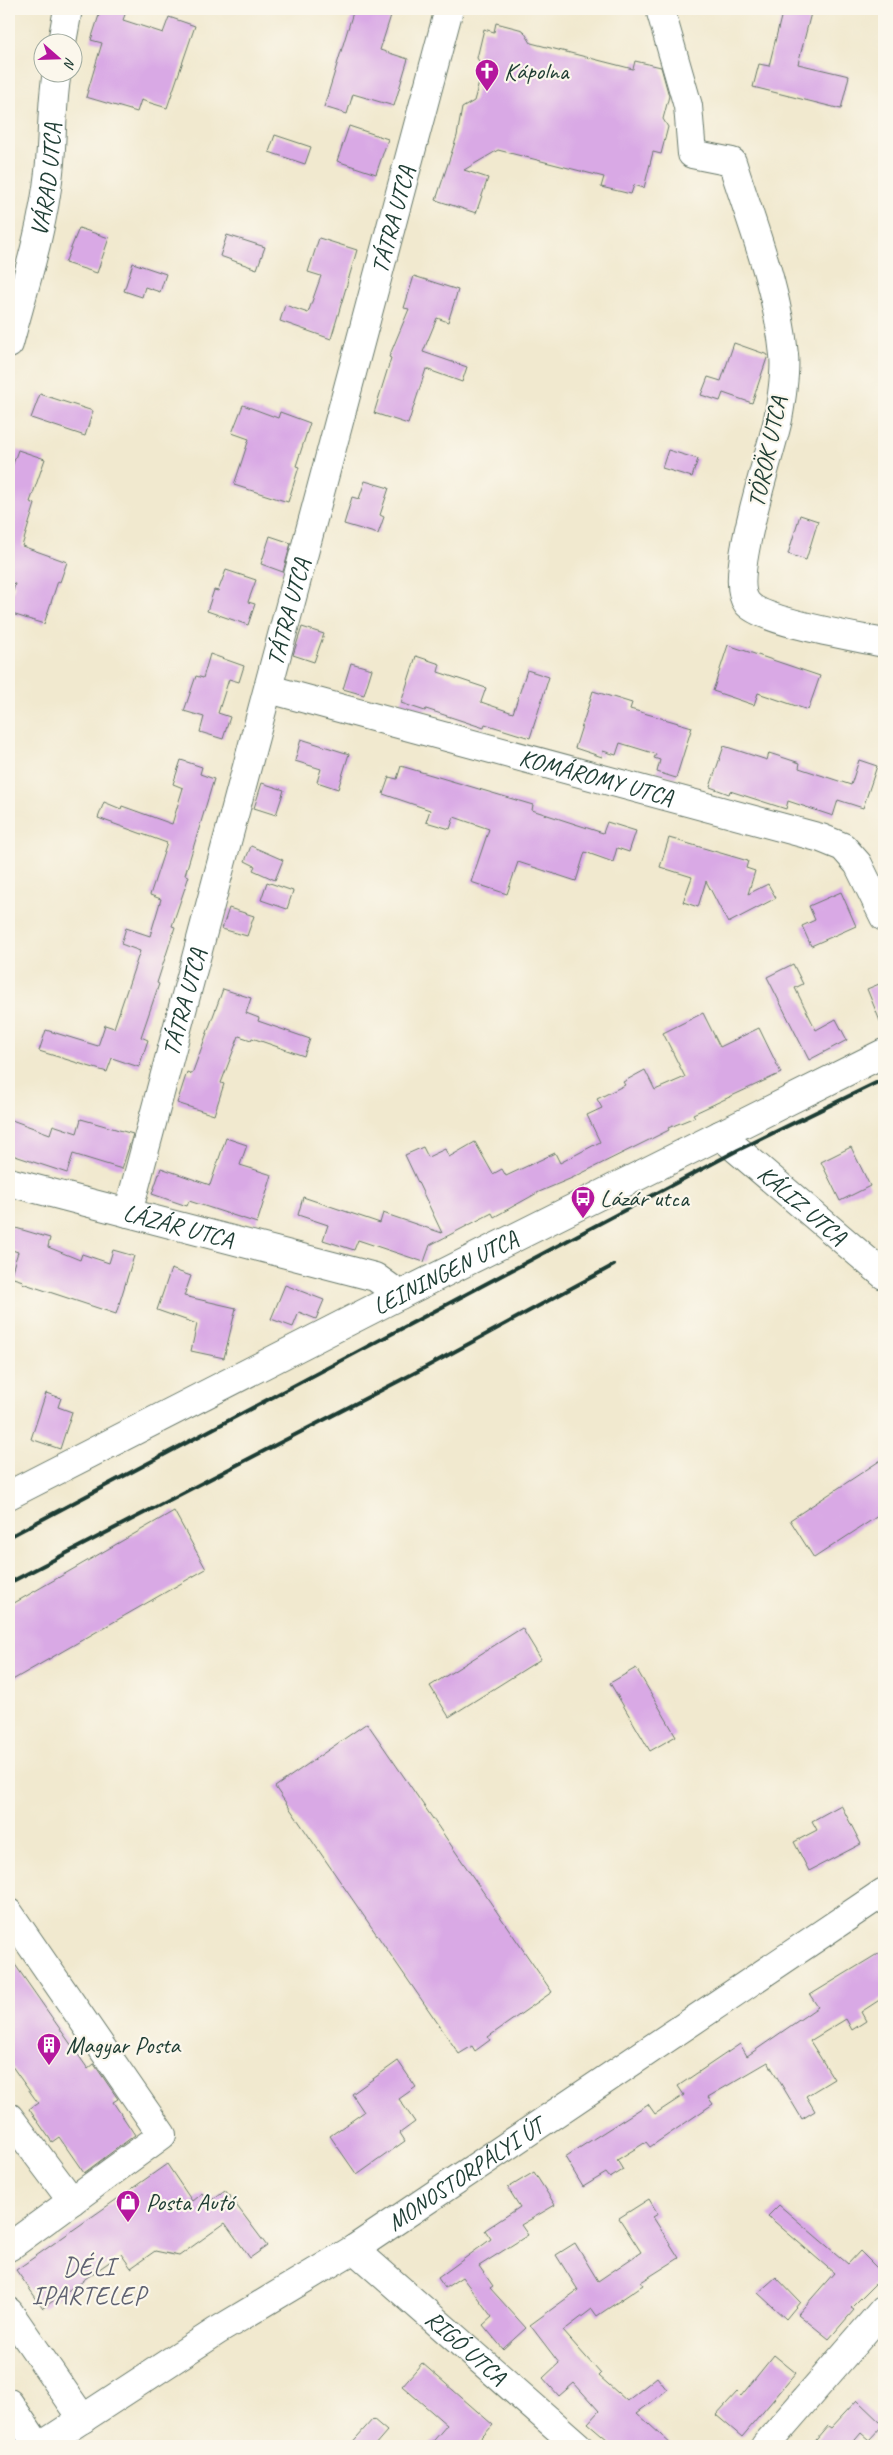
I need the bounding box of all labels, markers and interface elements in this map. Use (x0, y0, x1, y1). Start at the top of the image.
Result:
north arrow (32, 32, 82, 82)
text: N (59, 55, 79, 71)
place label: Kápolna (504, 56, 570, 86)
church icon: Kápolna (474, 58, 500, 92)
street label: VÁRAD UTCA (23, 122, 67, 239)
street label: TÁTRA UTCA (364, 162, 422, 277)
street label: TÖRÖK UTCA (741, 393, 794, 510)
street label: TÁTRA UTCA (260, 554, 317, 669)
street label: KOMÁROMY UTCA (516, 742, 677, 813)
street label: TÁTRA UTCA (156, 945, 213, 1059)
street label: KÁLIZ UTCA (751, 1159, 854, 1252)
place label: Lázár utca (600, 1183, 690, 1213)
bus stop icon: Lázár utca (570, 1185, 596, 1219)
street label: LÁZÁR UTCA (120, 1197, 238, 1255)
street label: LEININGEN UTCA (368, 1223, 524, 1321)
place label: Magyar Posta (66, 2030, 182, 2060)
building icon: Magyar Posta (36, 2032, 62, 2066)
street label: MONOSTORPÁLYI ÚT (381, 2108, 553, 2237)
place label: Posta Autó (146, 2187, 237, 2217)
shop icon: Posta Autó (115, 2189, 141, 2223)
district label: DÉLI IPARTELEP (32, 2251, 149, 2312)
street label: RIGÓ UTCA (419, 2304, 513, 2392)

